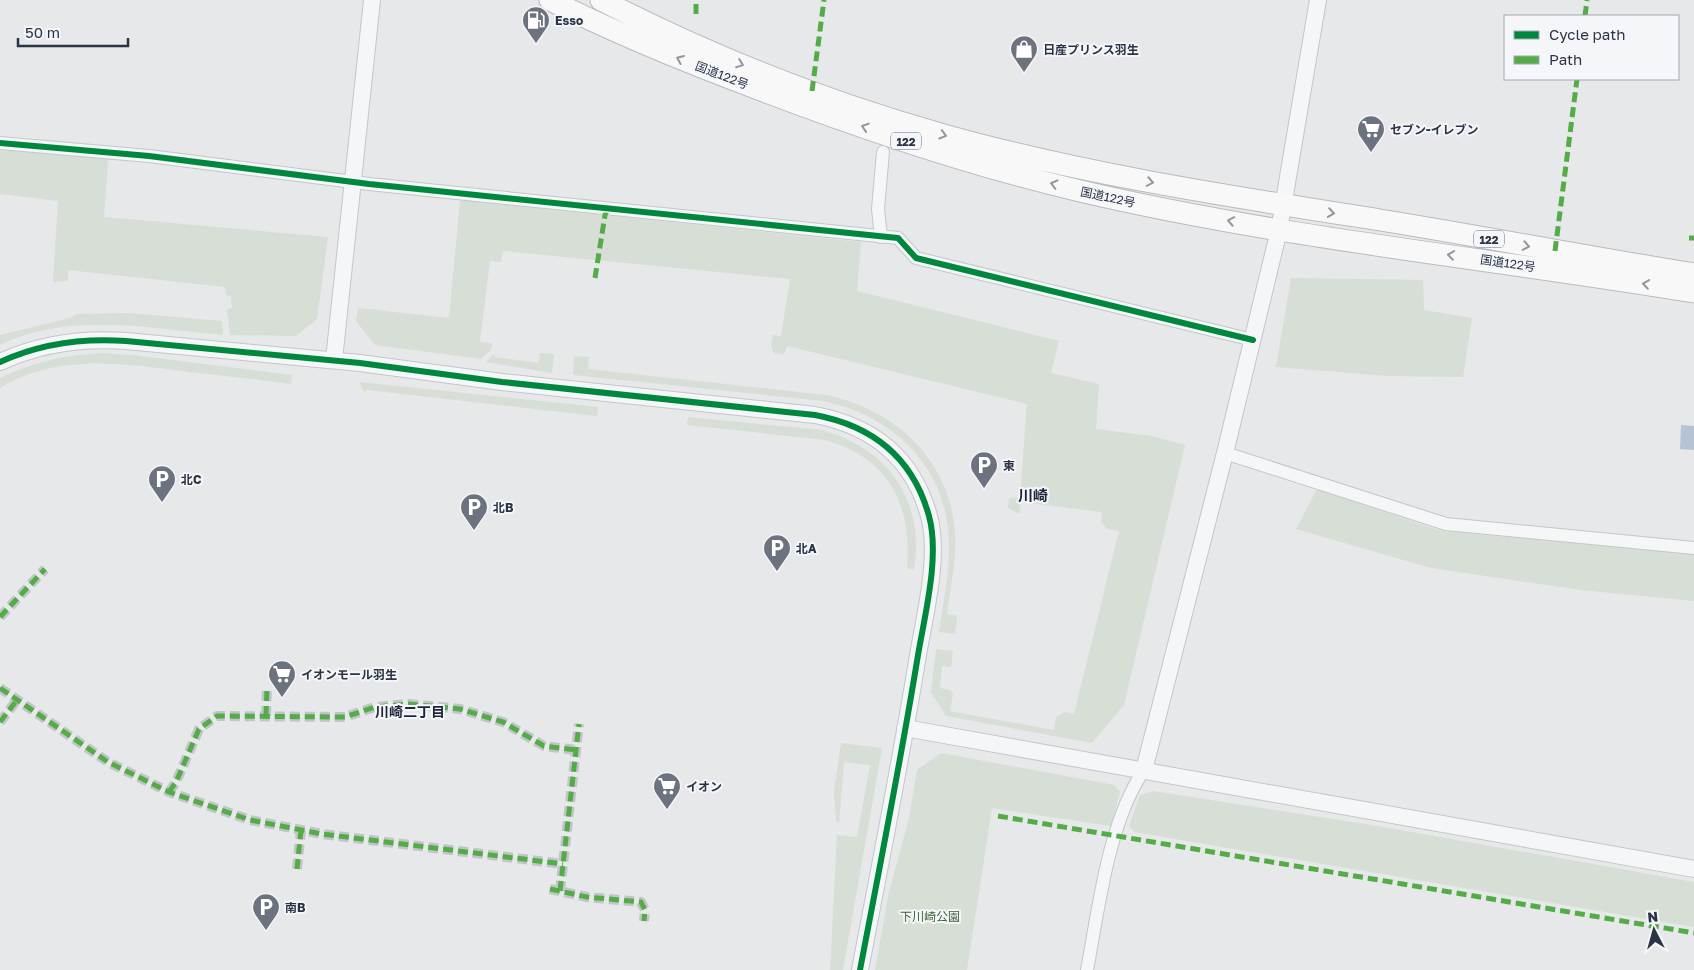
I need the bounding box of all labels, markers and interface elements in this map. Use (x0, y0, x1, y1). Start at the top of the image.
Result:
fuel station icon: Esso (521, 5, 551, 44)
place label: Esso (555, 13, 583, 28)
scale bar (18, 15, 128, 47)
legend (1504, 15, 1679, 80)
text: 50 m (25, 23, 60, 41)
text: Cycle path (1549, 25, 1625, 43)
shop icon: 日産プリンス羽生 (1009, 34, 1039, 73)
place label: 日産プリンス羽生 (1043, 42, 1139, 57)
text: Path (1549, 50, 1582, 68)
one-way arrow (676, 54, 685, 65)
street label: 国道122号 (693, 58, 751, 92)
one-way arrow (736, 58, 744, 68)
supermarket icon: セブン-イレブン (1356, 114, 1386, 153)
place label: セブン-イレブン (1390, 122, 1479, 137)
one-way arrow (862, 123, 870, 133)
one-way arrow (939, 129, 947, 139)
road number: 122 (891, 132, 921, 150)
one-way arrow (1146, 176, 1155, 186)
one-way arrow (1051, 180, 1059, 190)
street label: 国道122号 (1079, 184, 1137, 210)
one-way arrow (1327, 207, 1335, 218)
one-way arrow (1226, 216, 1235, 227)
road number: 122 (1474, 230, 1504, 248)
one-way arrow (1521, 240, 1530, 250)
one-way arrow (1446, 250, 1455, 260)
street label: 国道122号 (1479, 252, 1537, 274)
one-way arrow (1641, 280, 1650, 290)
parking icon: 東 (969, 450, 999, 489)
place label: 東 (1003, 458, 1015, 473)
parking icon: 北C (147, 464, 177, 503)
place label: 北C (181, 472, 202, 487)
district label: 川崎 (1018, 486, 1048, 504)
parking icon: 北B (459, 492, 489, 531)
place label: 北B (493, 500, 514, 515)
parking icon: 北A (762, 533, 792, 572)
place label: 北A (796, 541, 817, 556)
supermarket icon: イオンモール羽生 (267, 659, 297, 698)
place label: イオンモール羽生 (301, 667, 397, 682)
district label: 川崎二丁目 (375, 703, 445, 720)
supermarket icon: イオン (652, 771, 682, 810)
place label: イオン (686, 779, 722, 794)
parking icon: 南B (251, 892, 281, 931)
place label: 南B (285, 900, 306, 915)
north arrow (1629, 905, 1679, 955)
text: N (1646, 908, 1659, 926)
park label: 下川崎公園 (900, 909, 960, 924)

